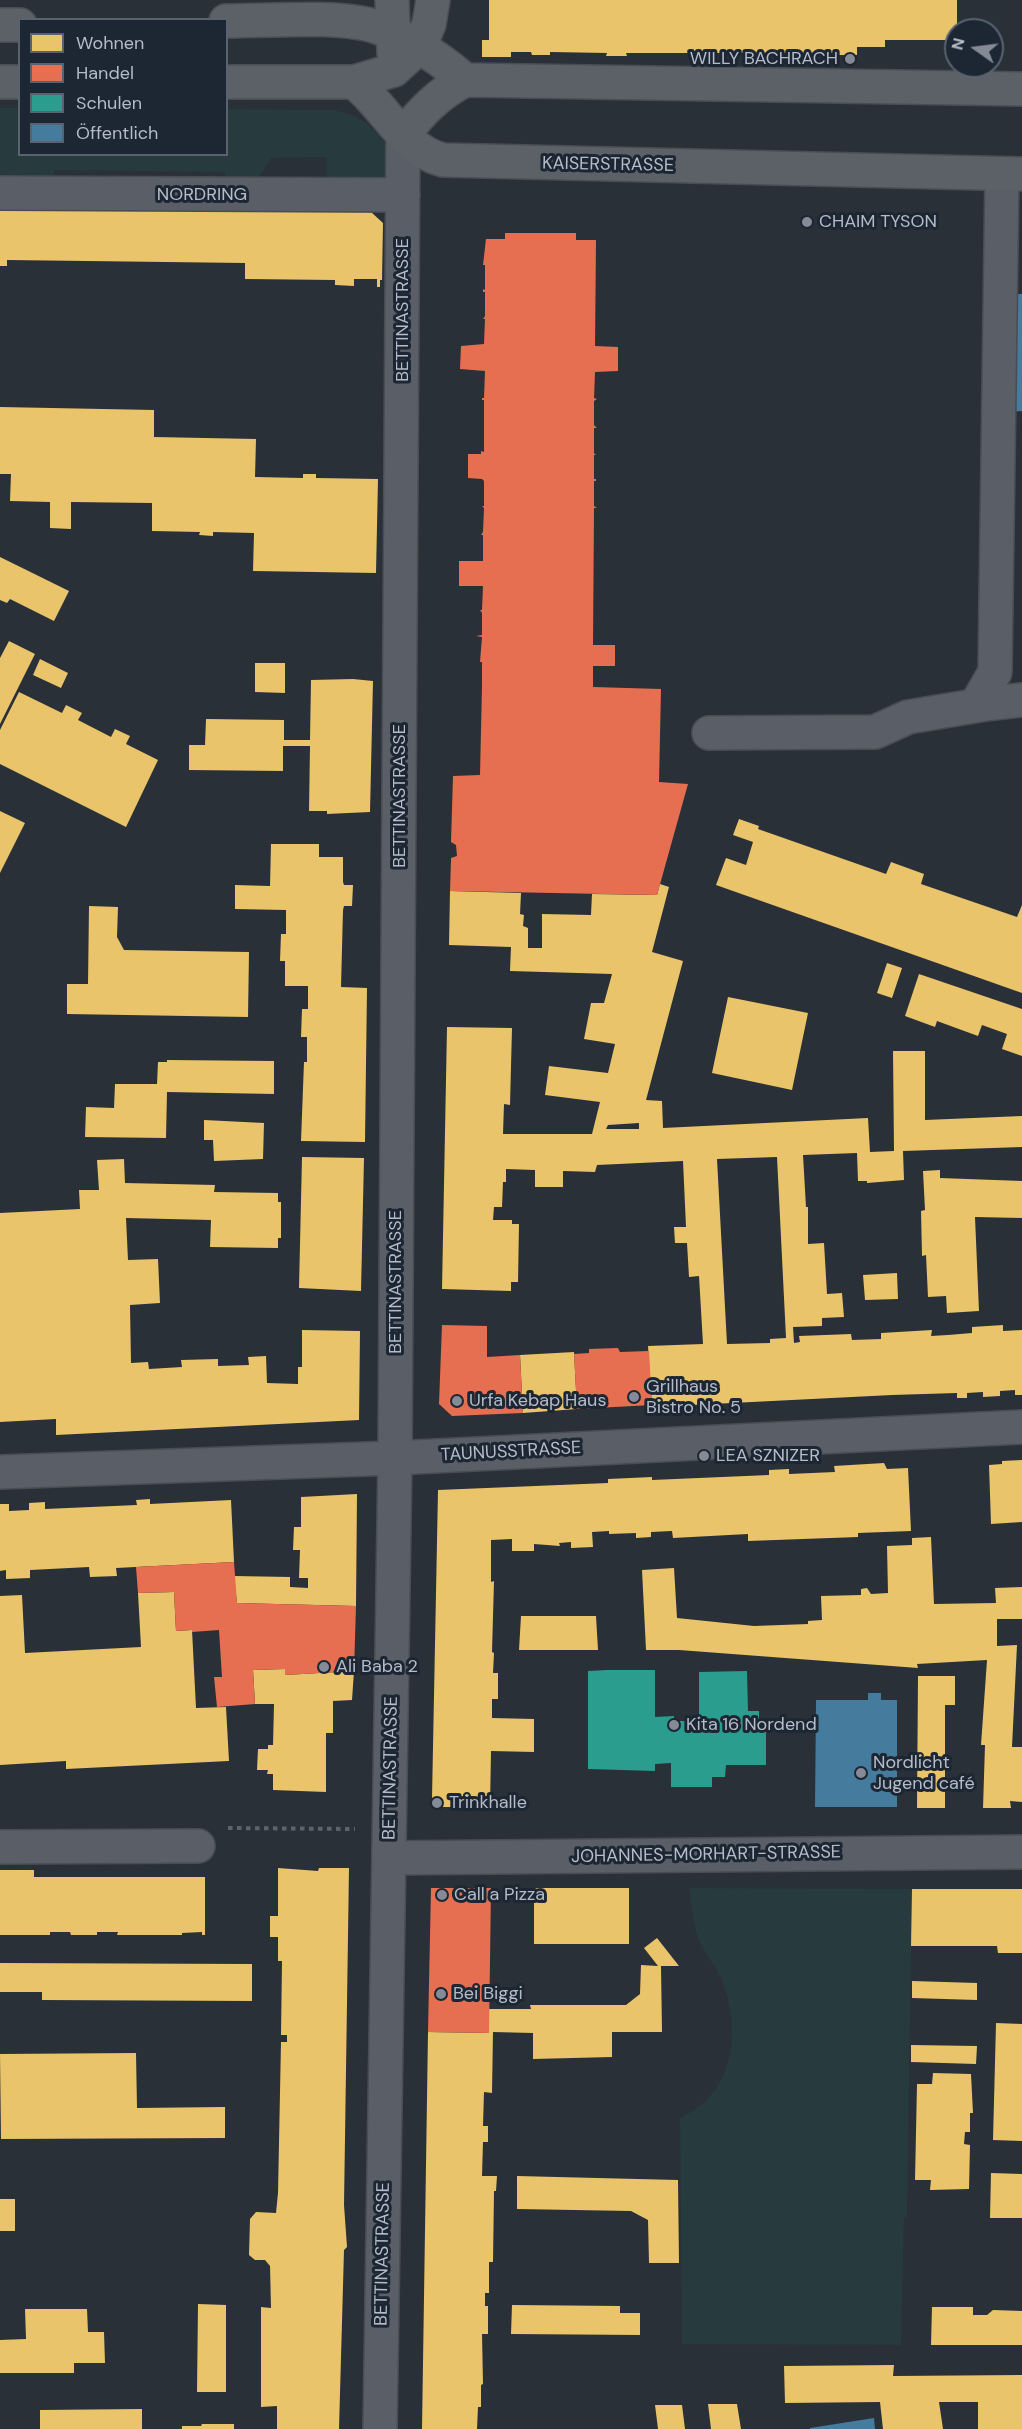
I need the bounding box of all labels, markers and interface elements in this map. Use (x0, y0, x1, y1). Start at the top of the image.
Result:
legend (18, 18, 228, 156)
north arrow (944, 18, 1004, 78)
text: Wohnen (76, 31, 144, 55)
text: N (946, 36, 970, 52)
place label: WILLY BACHRACH (690, 48, 838, 70)
marker: WILLY BACHRACH (843, 52, 857, 66)
text: Handel (76, 61, 134, 85)
text: Schulen (76, 91, 142, 115)
text: Öffentlich (76, 121, 158, 145)
street label: KAISERSTRASSE (542, 153, 674, 177)
street label: NORDRING (157, 184, 247, 206)
place label: CHAIM TYSON (819, 211, 937, 233)
marker: CHAIM TYSON (800, 215, 814, 229)
street label: BETTINASTRASSE (392, 238, 414, 382)
street label: BETTINASTRASSE (389, 724, 411, 868)
street label: BETTINASTRASSE (385, 1210, 407, 1354)
place label: Grillhaus Bistro No. 5 (646, 1376, 741, 1418)
place label: Urfa Kebap Haus (469, 1390, 606, 1412)
marker: Grillhaus Bistro No. 5 (627, 1390, 641, 1404)
marker: Urfa Kebap Haus (450, 1394, 464, 1408)
street label: TAUNUSSTRASSE (440, 1438, 582, 1466)
place label: LEA SZNIZER (716, 1445, 820, 1467)
marker: LEA SZNIZER (697, 1449, 711, 1463)
place label: Ali Baba 2 (336, 1656, 418, 1678)
marker: Ali Baba 2 (317, 1660, 331, 1674)
street label: BETTINASTRASSE (379, 1696, 403, 1840)
place label: Kita 16 Nordend (686, 1714, 817, 1736)
marker: Kita 16 Nordend (667, 1718, 681, 1732)
place label: Nordlicht Jugend café (873, 1752, 975, 1794)
marker: Nordlicht Jugend café (854, 1766, 868, 1780)
place label: Trinkhalle (449, 1792, 527, 1814)
marker: Trinkhalle (430, 1796, 444, 1810)
street label: JOHANNES-MORHART-STRASSE (571, 1842, 841, 1868)
place label: Call a Pizza (454, 1884, 545, 1906)
marker: Call a Pizza (435, 1888, 449, 1902)
place label: Bei Biggi (453, 1983, 523, 2005)
marker: Bei Biggi (434, 1987, 448, 2001)
street label: BETTINASTRASSE (371, 2182, 395, 2326)

